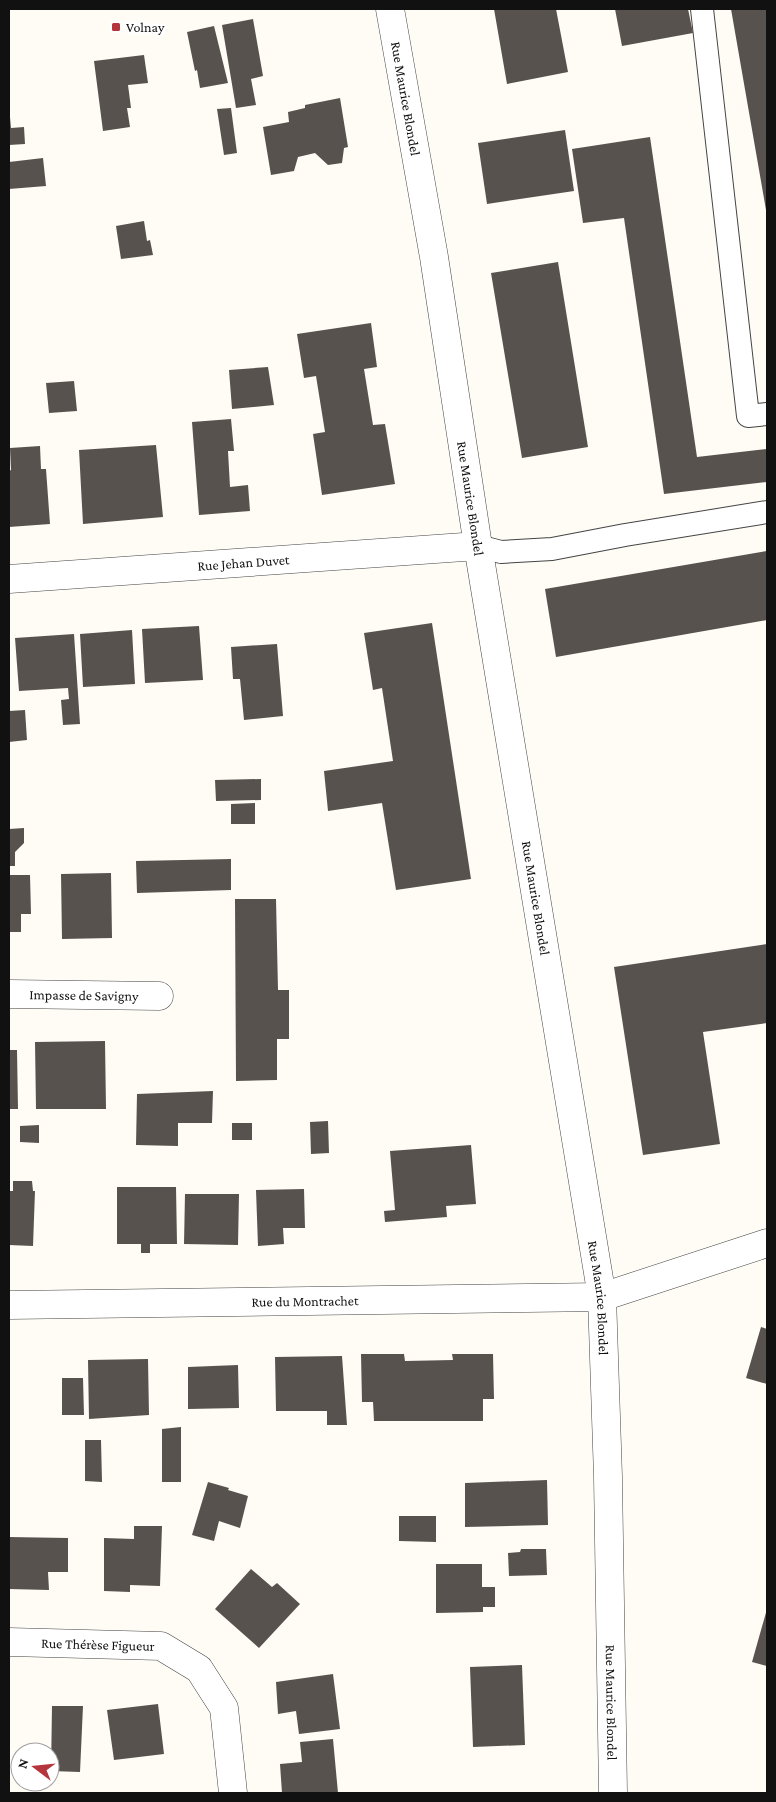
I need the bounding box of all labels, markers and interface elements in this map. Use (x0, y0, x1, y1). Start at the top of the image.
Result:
place label: Volnay (126, 19, 165, 35)
marker: Volnay (110, 21, 122, 33)
street label: Rue Maurice Blondel (388, 40, 424, 157)
street label: Rue Maurice Blondel (454, 440, 488, 557)
street label: Rue Jehan Duvet (197, 551, 290, 574)
street label: Rue Maurice Blondel (519, 840, 553, 957)
street label: Impasse de Savigny (29, 986, 139, 1004)
street label: Rue Maurice Blondel (585, 1239, 612, 1356)
street label: Rue du Montrachet (251, 1292, 359, 1310)
street label: Rue Thérèse Figueur (41, 1635, 155, 1654)
street label: Rue Maurice Blondel (603, 1645, 620, 1761)
north arrow (10, 1742, 60, 1792)
text: N (13, 1756, 32, 1770)

